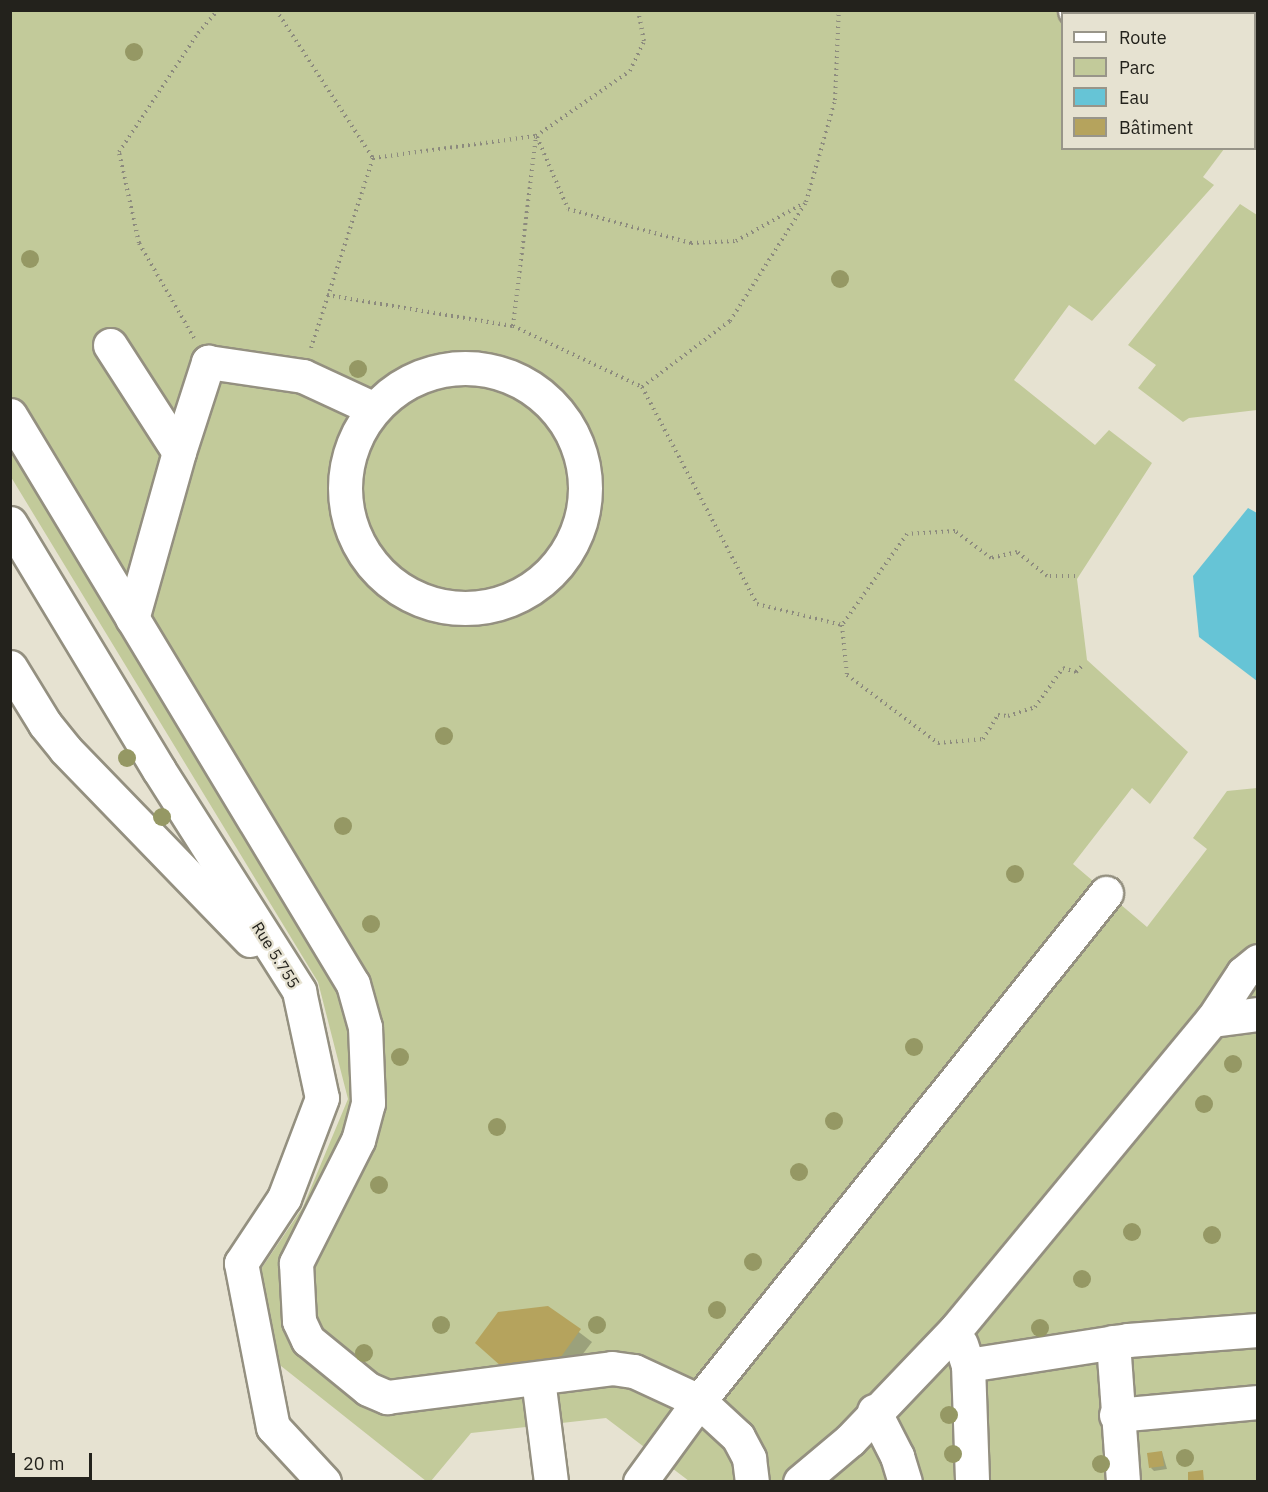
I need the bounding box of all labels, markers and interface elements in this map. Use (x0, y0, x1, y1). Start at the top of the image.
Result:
legend (1061, 12, 1256, 150)
text: Route (1119, 26, 1167, 49)
text: Parc (1119, 56, 1155, 79)
text: Eau (1119, 86, 1149, 109)
text: Bâtiment (1119, 116, 1193, 139)
street label: Rue 5.755 (248, 918, 304, 992)
scale bar (15, 1441, 94, 1479)
text: 20 m (23, 1452, 65, 1475)

